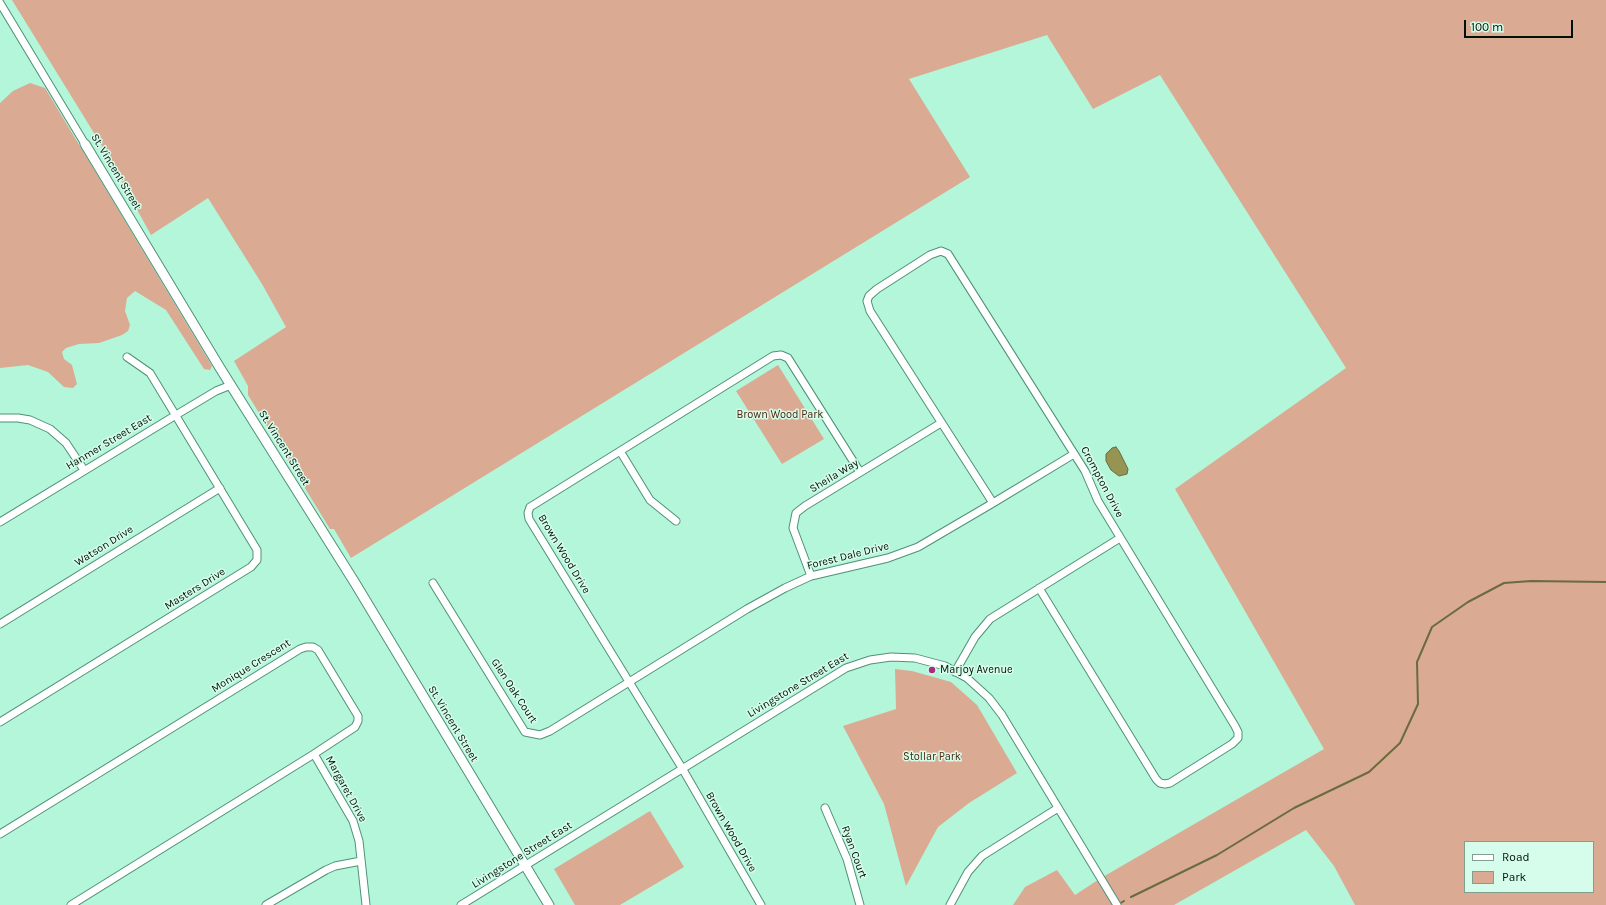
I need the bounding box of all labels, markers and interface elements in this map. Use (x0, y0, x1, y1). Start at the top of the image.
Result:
scale bar (1466, 12, 1575, 38)
text: 100 m (1471, 20, 1503, 34)
street label: St. Vincent Street (88, 132, 144, 212)
street label: St. Vincent Street (256, 408, 312, 488)
park label: Brown Wood Park (737, 408, 823, 422)
street label: Hanmer Street East (64, 411, 154, 473)
street label: Crompton Drive (1078, 444, 1126, 520)
street label: Sheila Way (807, 456, 861, 496)
street label: Brown Wood Drive (535, 512, 593, 596)
street label: Watson Drive (72, 523, 136, 569)
street label: Forest Dale Drive (806, 539, 890, 573)
street label: Masters Drive (162, 565, 228, 613)
street label: Monique Crescent (209, 636, 293, 696)
street label: Livingstone Street East (745, 650, 851, 720)
street label: Glen Oak Court (488, 656, 540, 726)
place label: Marjoy Avenue (940, 663, 1013, 677)
marker: Marjoy Avenue (927, 665, 937, 675)
street label: St. Vincent Street (425, 684, 481, 764)
park label: Stollar Park (903, 750, 961, 764)
street label: Margaret Drive (322, 754, 370, 824)
street label: Brown Wood Drive (703, 790, 759, 874)
street label: Livingstone Street East (469, 819, 575, 891)
street label: Ryan Court (838, 824, 870, 880)
legend (1464, 841, 1594, 893)
text: Road (1502, 850, 1530, 864)
text: Park (1502, 870, 1526, 884)

